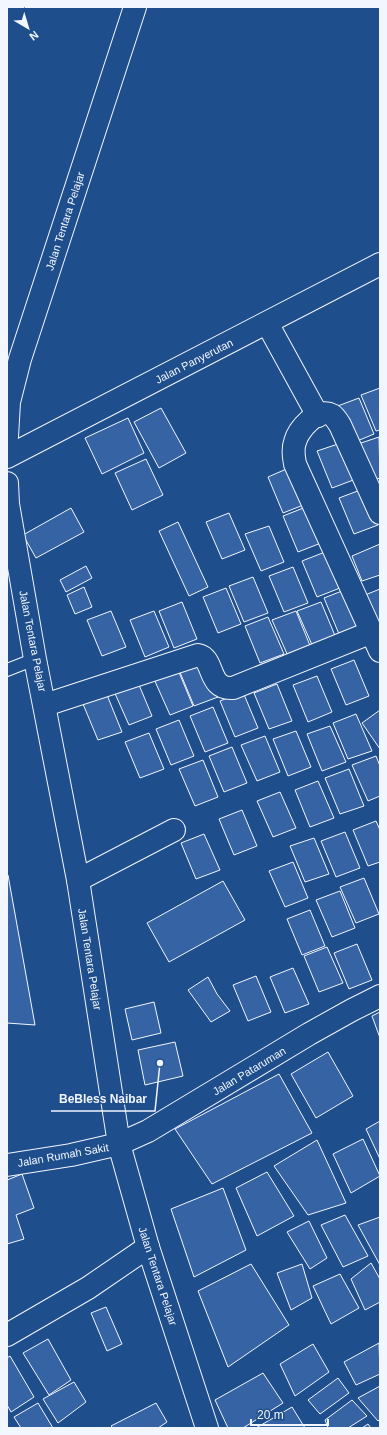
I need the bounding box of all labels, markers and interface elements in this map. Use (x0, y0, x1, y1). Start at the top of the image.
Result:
north arrow (8, 8, 48, 48)
text: N (27, 29, 41, 43)
street label: Jalan Tentara Pelajar (43, 170, 87, 272)
street label: Jalan Panyerutan (153, 336, 235, 386)
street label: Jalan Tentara Pelajar (17, 589, 49, 693)
street label: Jalan Tentara Pelajar (76, 907, 104, 1011)
street label: Jalan Pataruman (210, 1044, 288, 1098)
callout: BeBless Naibar (51, 1087, 155, 1111)
text: BeBless Naibar (59, 1092, 147, 1106)
street label: Jalan Rumah Sakit (16, 1141, 110, 1169)
street label: Jalan Tentara Pelajar (136, 1225, 180, 1327)
scale bar (251, 1401, 328, 1427)
text: 20 m (257, 1408, 284, 1422)

